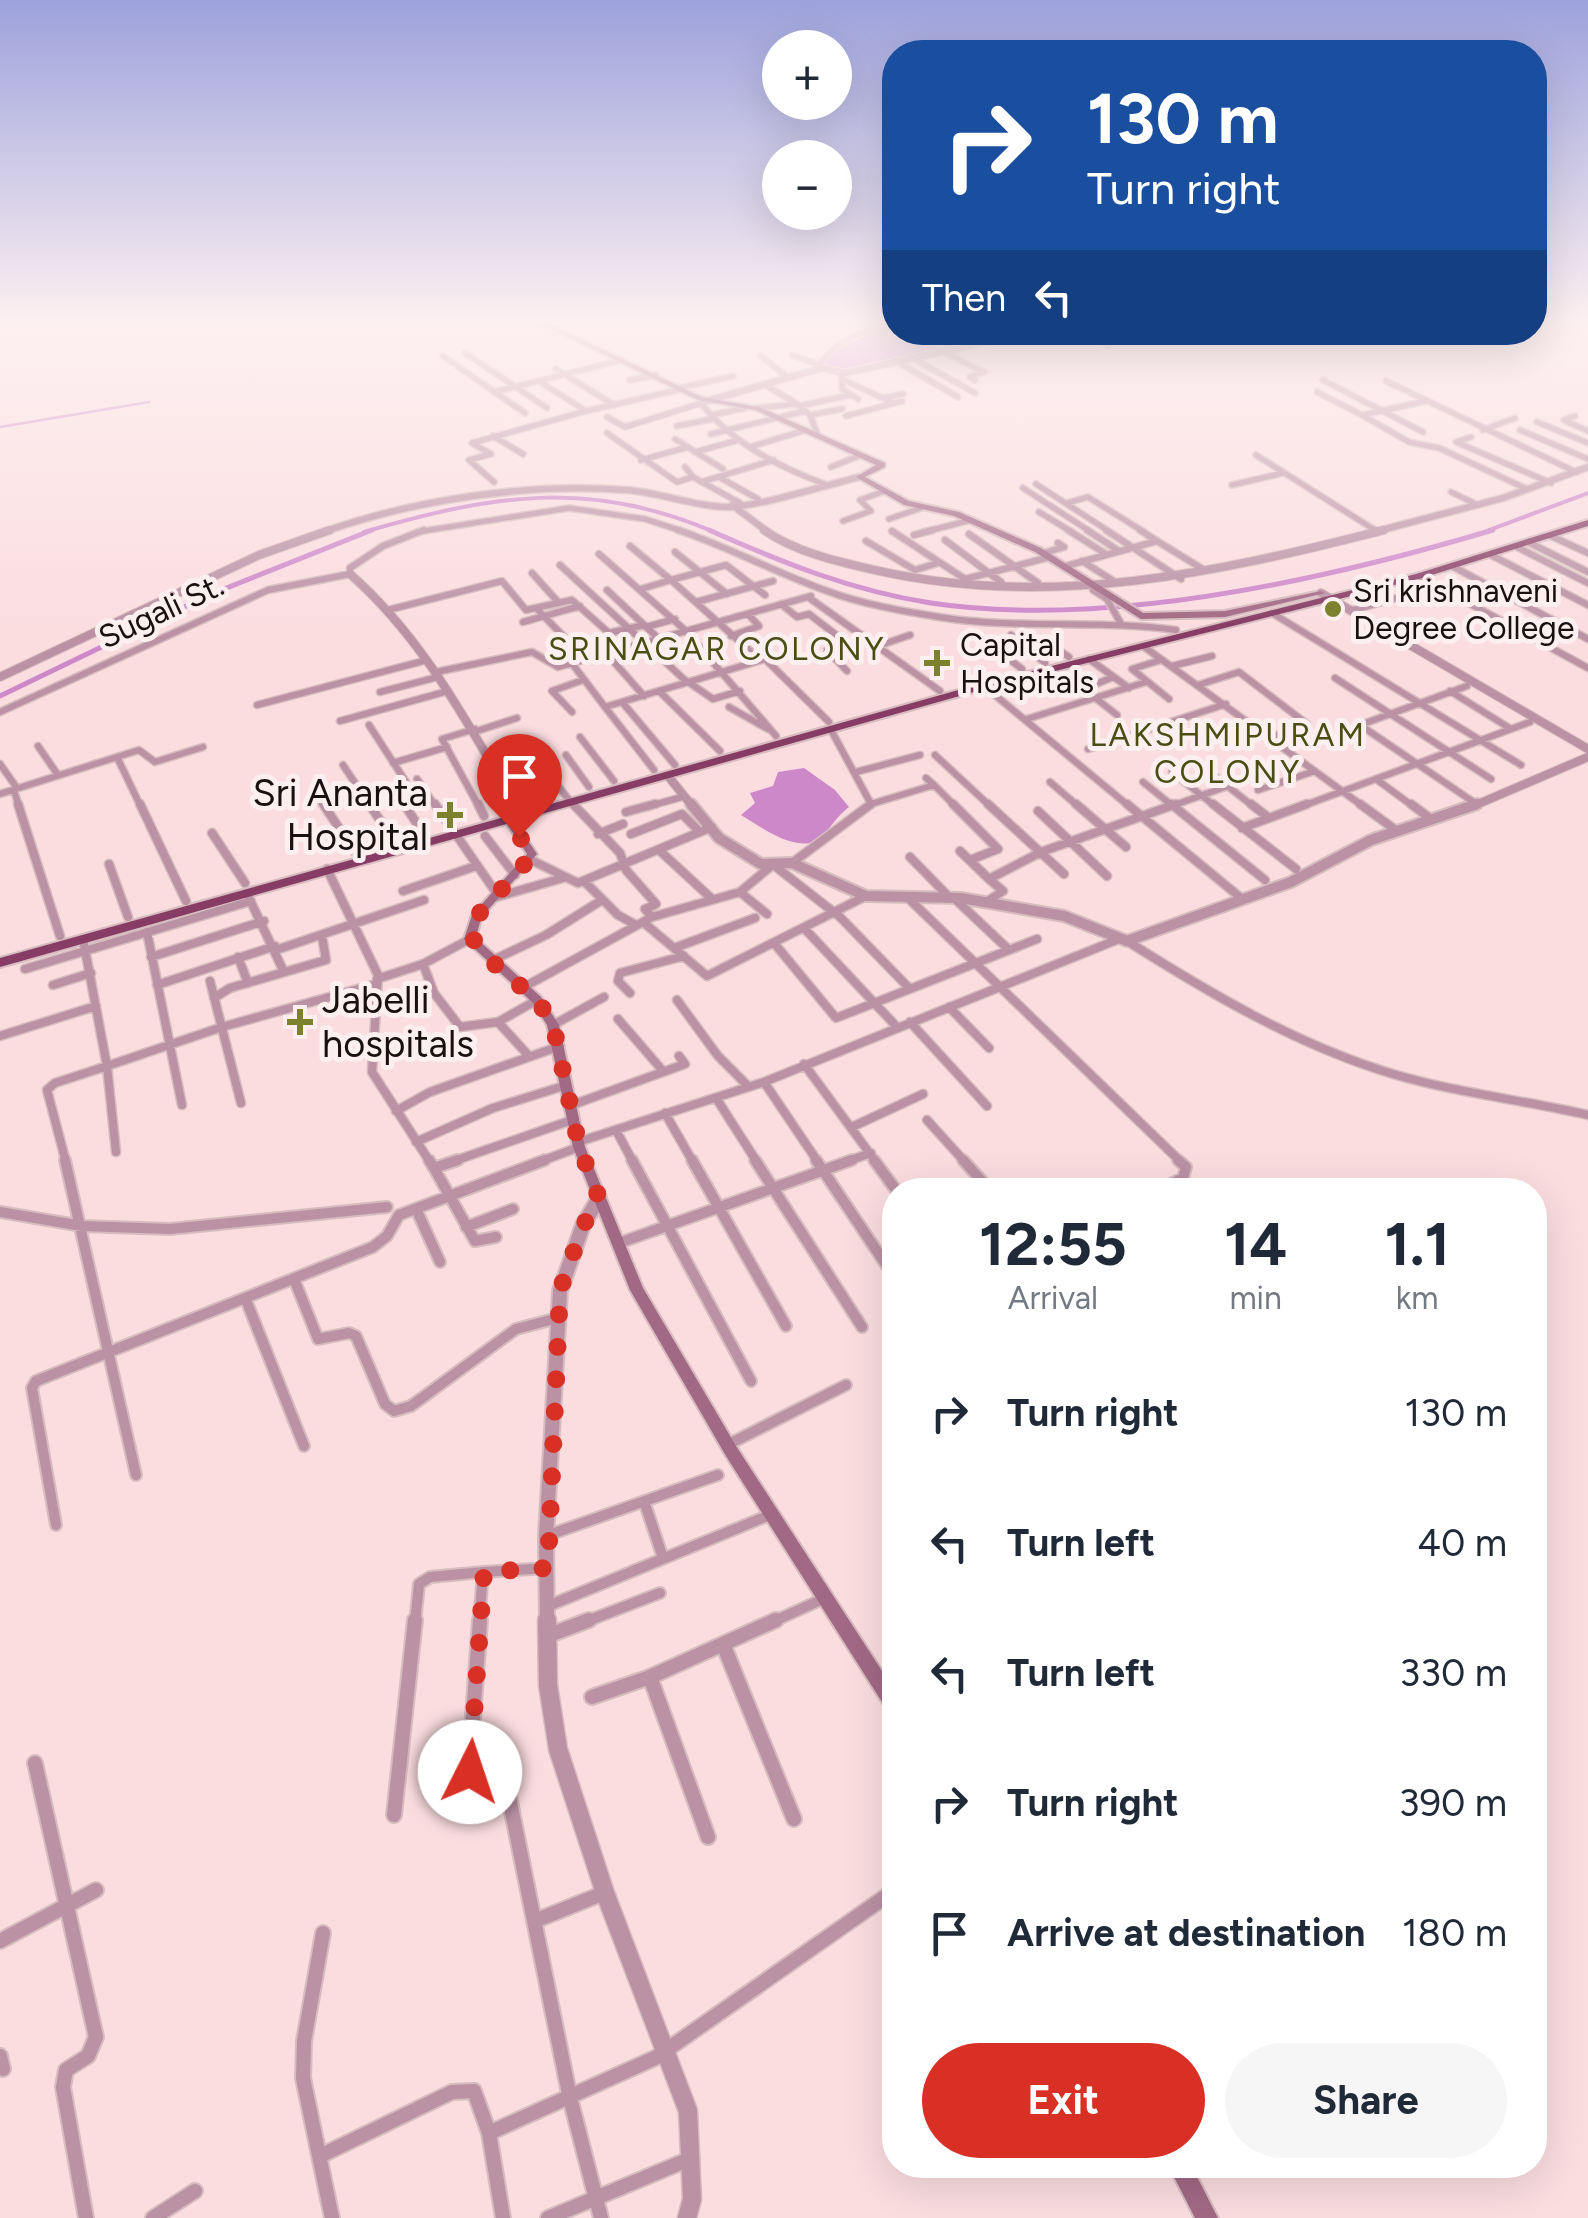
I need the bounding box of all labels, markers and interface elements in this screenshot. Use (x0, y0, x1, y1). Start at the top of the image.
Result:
map controls (762, 30, 852, 230)
button: + (762, 30, 852, 120)
text: 130 m (1087, 76, 1279, 161)
icon: right (922, 80, 1052, 210)
button: − (762, 140, 852, 230)
text: Turn right (1087, 161, 1280, 215)
icon: left (1026, 270, 1081, 325)
text: Then (922, 275, 1006, 321)
street label: Sugali St. (93, 566, 229, 656)
place label: Sri krishnaveni Degree College (1353, 572, 1574, 647)
marker: Sri krishnaveni Degree College (1322, 598, 1344, 620)
place label: Capital Hospitals (960, 626, 1094, 701)
district label: SRINAGAR COLONY (548, 630, 886, 668)
marker: Capital Hospitals (924, 650, 950, 676)
district label: LAKSHMIPURAM COLONY (1089, 716, 1367, 791)
pin (477, 734, 562, 837)
icon: arrive (492, 749, 547, 804)
place label: Sri Ananta Hospital (252, 770, 428, 860)
marker: Sri Ananta Hospital (437, 802, 463, 828)
place label: Jabelli hospitals (322, 977, 474, 1067)
marker: Jabelli hospitals (287, 1009, 313, 1035)
text: 12:55 (979, 1208, 1127, 1280)
text: 14 (1224, 1208, 1287, 1280)
text: 1.1 (1384, 1208, 1450, 1280)
text: Arrival (1008, 1279, 1098, 1317)
text: min (1229, 1279, 1282, 1317)
text: km (1396, 1279, 1439, 1317)
icon: right (922, 1386, 977, 1441)
text: Turn right (1007, 1390, 1179, 1436)
text: 130 m (1405, 1390, 1507, 1436)
icon: left (922, 1516, 977, 1571)
text: Turn left (1007, 1520, 1155, 1566)
text: 40 m (1417, 1520, 1507, 1566)
icon: left (922, 1646, 977, 1701)
text: Turn left (1007, 1650, 1155, 1696)
text: 330 m (1400, 1650, 1507, 1696)
position arrow (418, 1720, 522, 1824)
icon: right (922, 1776, 977, 1831)
text: Turn right (1007, 1780, 1179, 1826)
text: 390 m (1399, 1780, 1507, 1826)
icon: arrive (922, 1906, 977, 1961)
text: Arrive at destination (1007, 1910, 1365, 1956)
text: 180 m (1402, 1910, 1507, 1956)
button: Exit (922, 2043, 1205, 2158)
button: Share (1225, 2043, 1507, 2158)

